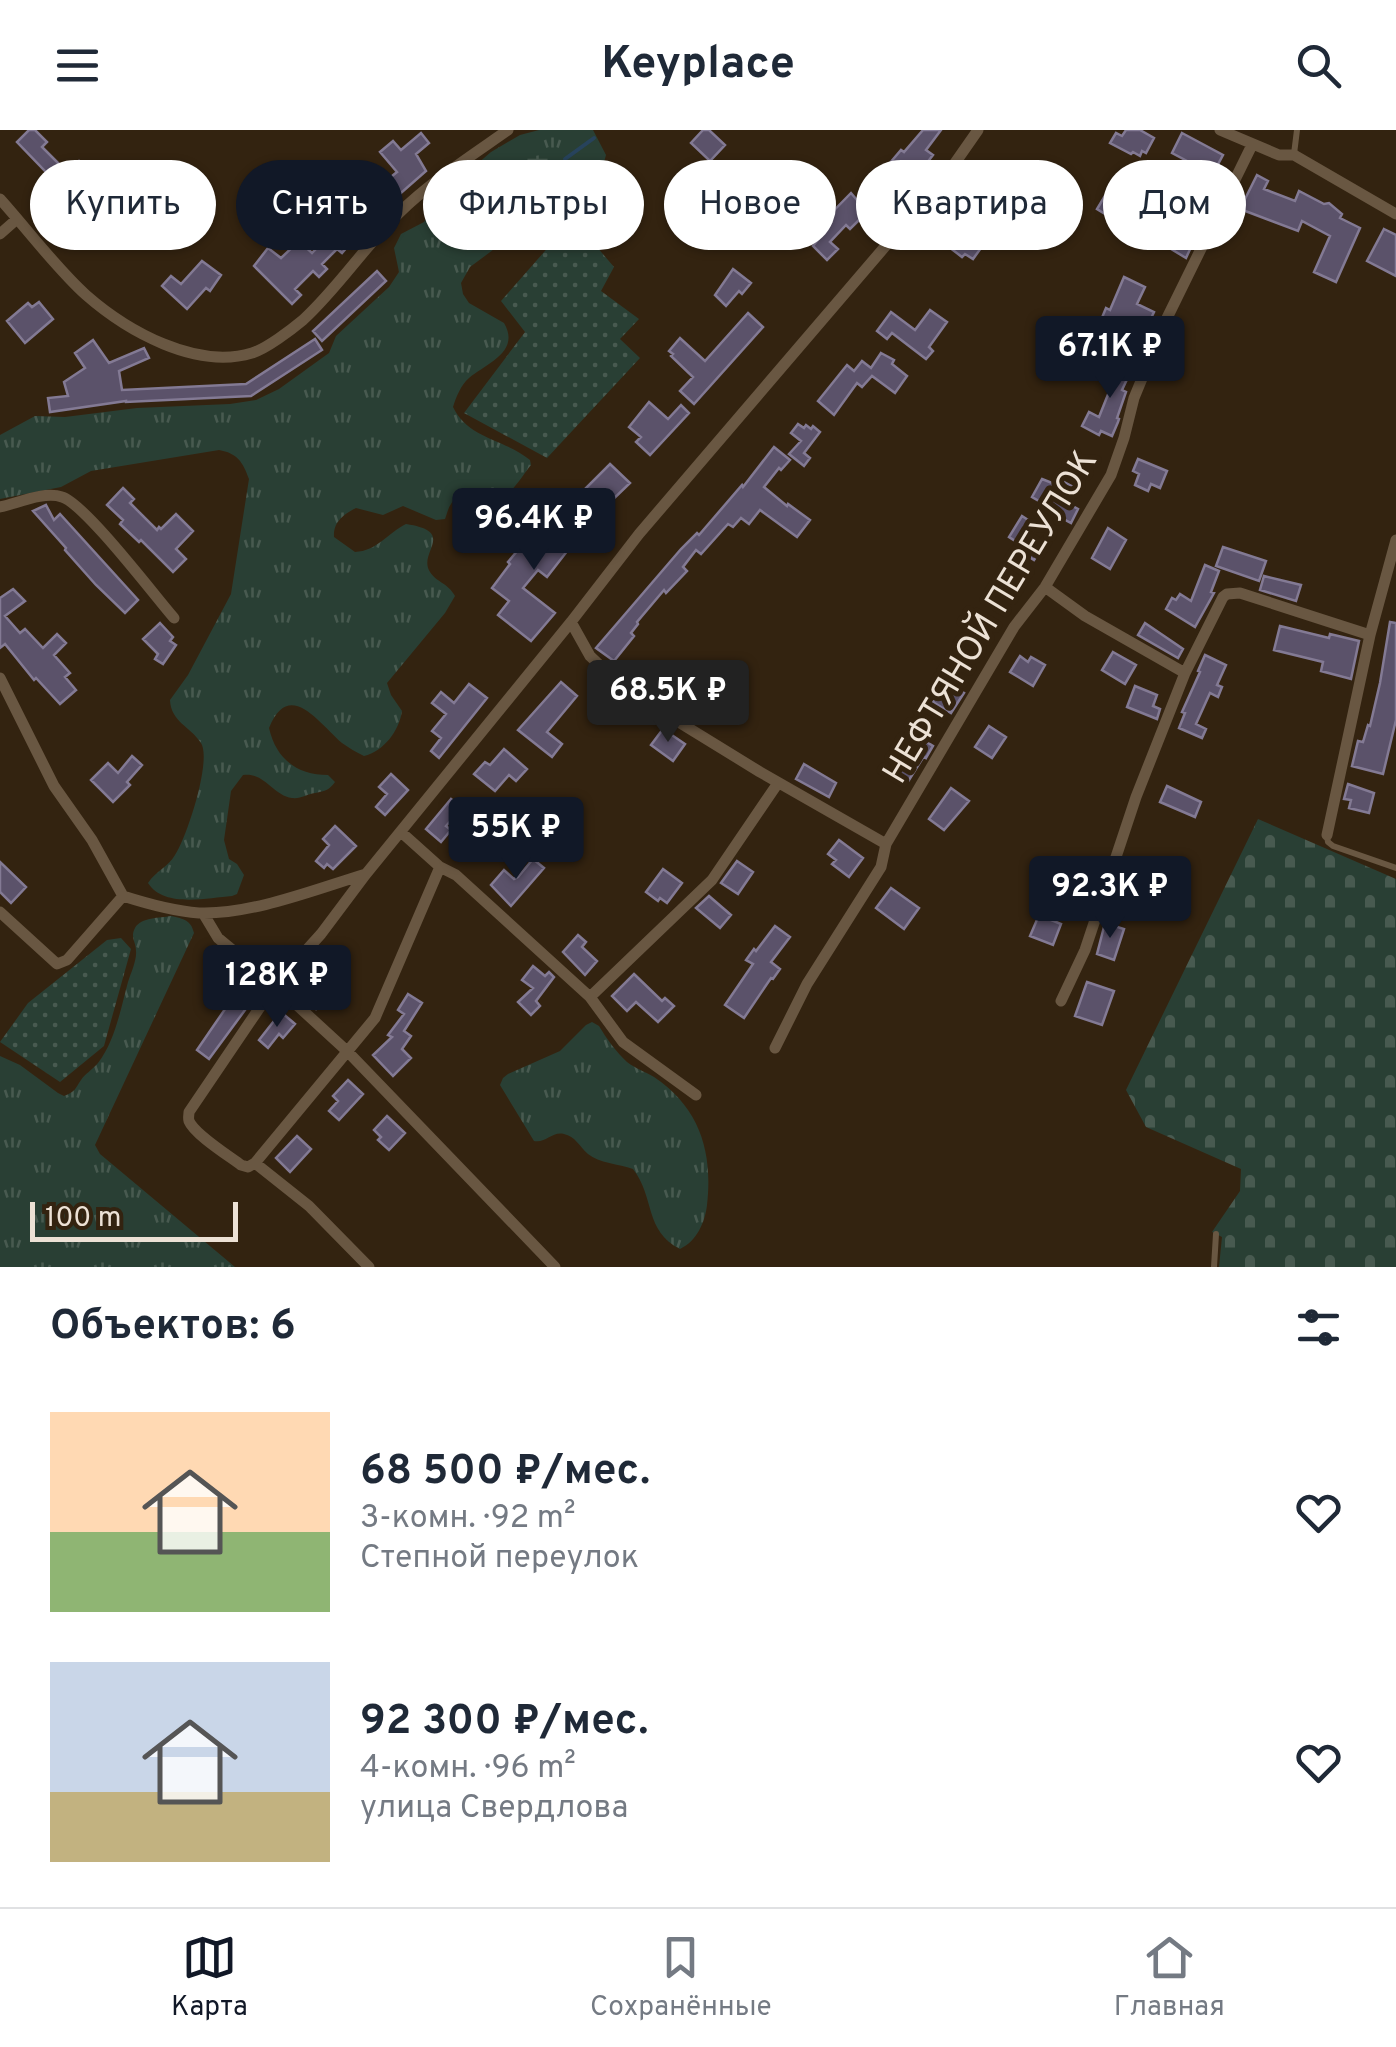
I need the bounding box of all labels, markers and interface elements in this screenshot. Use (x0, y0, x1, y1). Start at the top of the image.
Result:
text: Keyplace (601, 37, 795, 94)
icon: menu (50, 38, 105, 93)
icon: search (1291, 38, 1346, 93)
chip: Купить (30, 160, 216, 250)
chip: Снять (236, 160, 403, 250)
chip: Фильтры (423, 160, 644, 250)
chip: Новое (664, 160, 836, 250)
chip: Квартира (856, 160, 1083, 250)
chip: Дом (1103, 160, 1246, 250)
pin: 67.1K ₽ (1018, 316, 1202, 401)
text: 67.1K ₽ (1058, 328, 1163, 368)
street label: НЕФТЯНОЙ ПЕРЕУЛОК (874, 442, 1109, 792)
pin: 96.4K ₽ (442, 488, 626, 573)
text: 96.4K ₽ (474, 500, 594, 540)
pin: 68.5K ₽ (576, 660, 760, 745)
text: 68.5K ₽ (609, 672, 727, 712)
pin: 55K ₽ (446, 797, 586, 882)
text: 55K ₽ (471, 809, 561, 849)
pin: 92.3K ₽ (1018, 856, 1202, 941)
text: 92.3K ₽ (1051, 868, 1169, 908)
pin: 128K ₽ (196, 945, 358, 1030)
text: 128K ₽ (225, 957, 329, 997)
scale bar (30, 1197, 238, 1242)
text: 100 m (45, 1201, 121, 1237)
icon: filters (1291, 1300, 1346, 1355)
text: Объектов: 6 (50, 1301, 296, 1354)
text: 68 500 ₽/мес. (360, 1446, 650, 1499)
icon: home (130, 1452, 250, 1572)
icon: heart (1291, 1485, 1346, 1540)
text: 3-комн. · 92 m² (360, 1499, 576, 1539)
text: Степной переулок (360, 1539, 639, 1579)
text: 92 300 ₽/мес. (360, 1696, 648, 1749)
icon: home (130, 1702, 250, 1822)
icon: heart (1291, 1735, 1346, 1790)
text: 4-комн. · 96 m² (360, 1749, 576, 1789)
text: улица Свердлова (360, 1789, 628, 1829)
tab: Карта (171, 1930, 248, 2026)
tab: Сохранённые (590, 1930, 772, 2026)
tab: Главная (1114, 1930, 1225, 2026)

